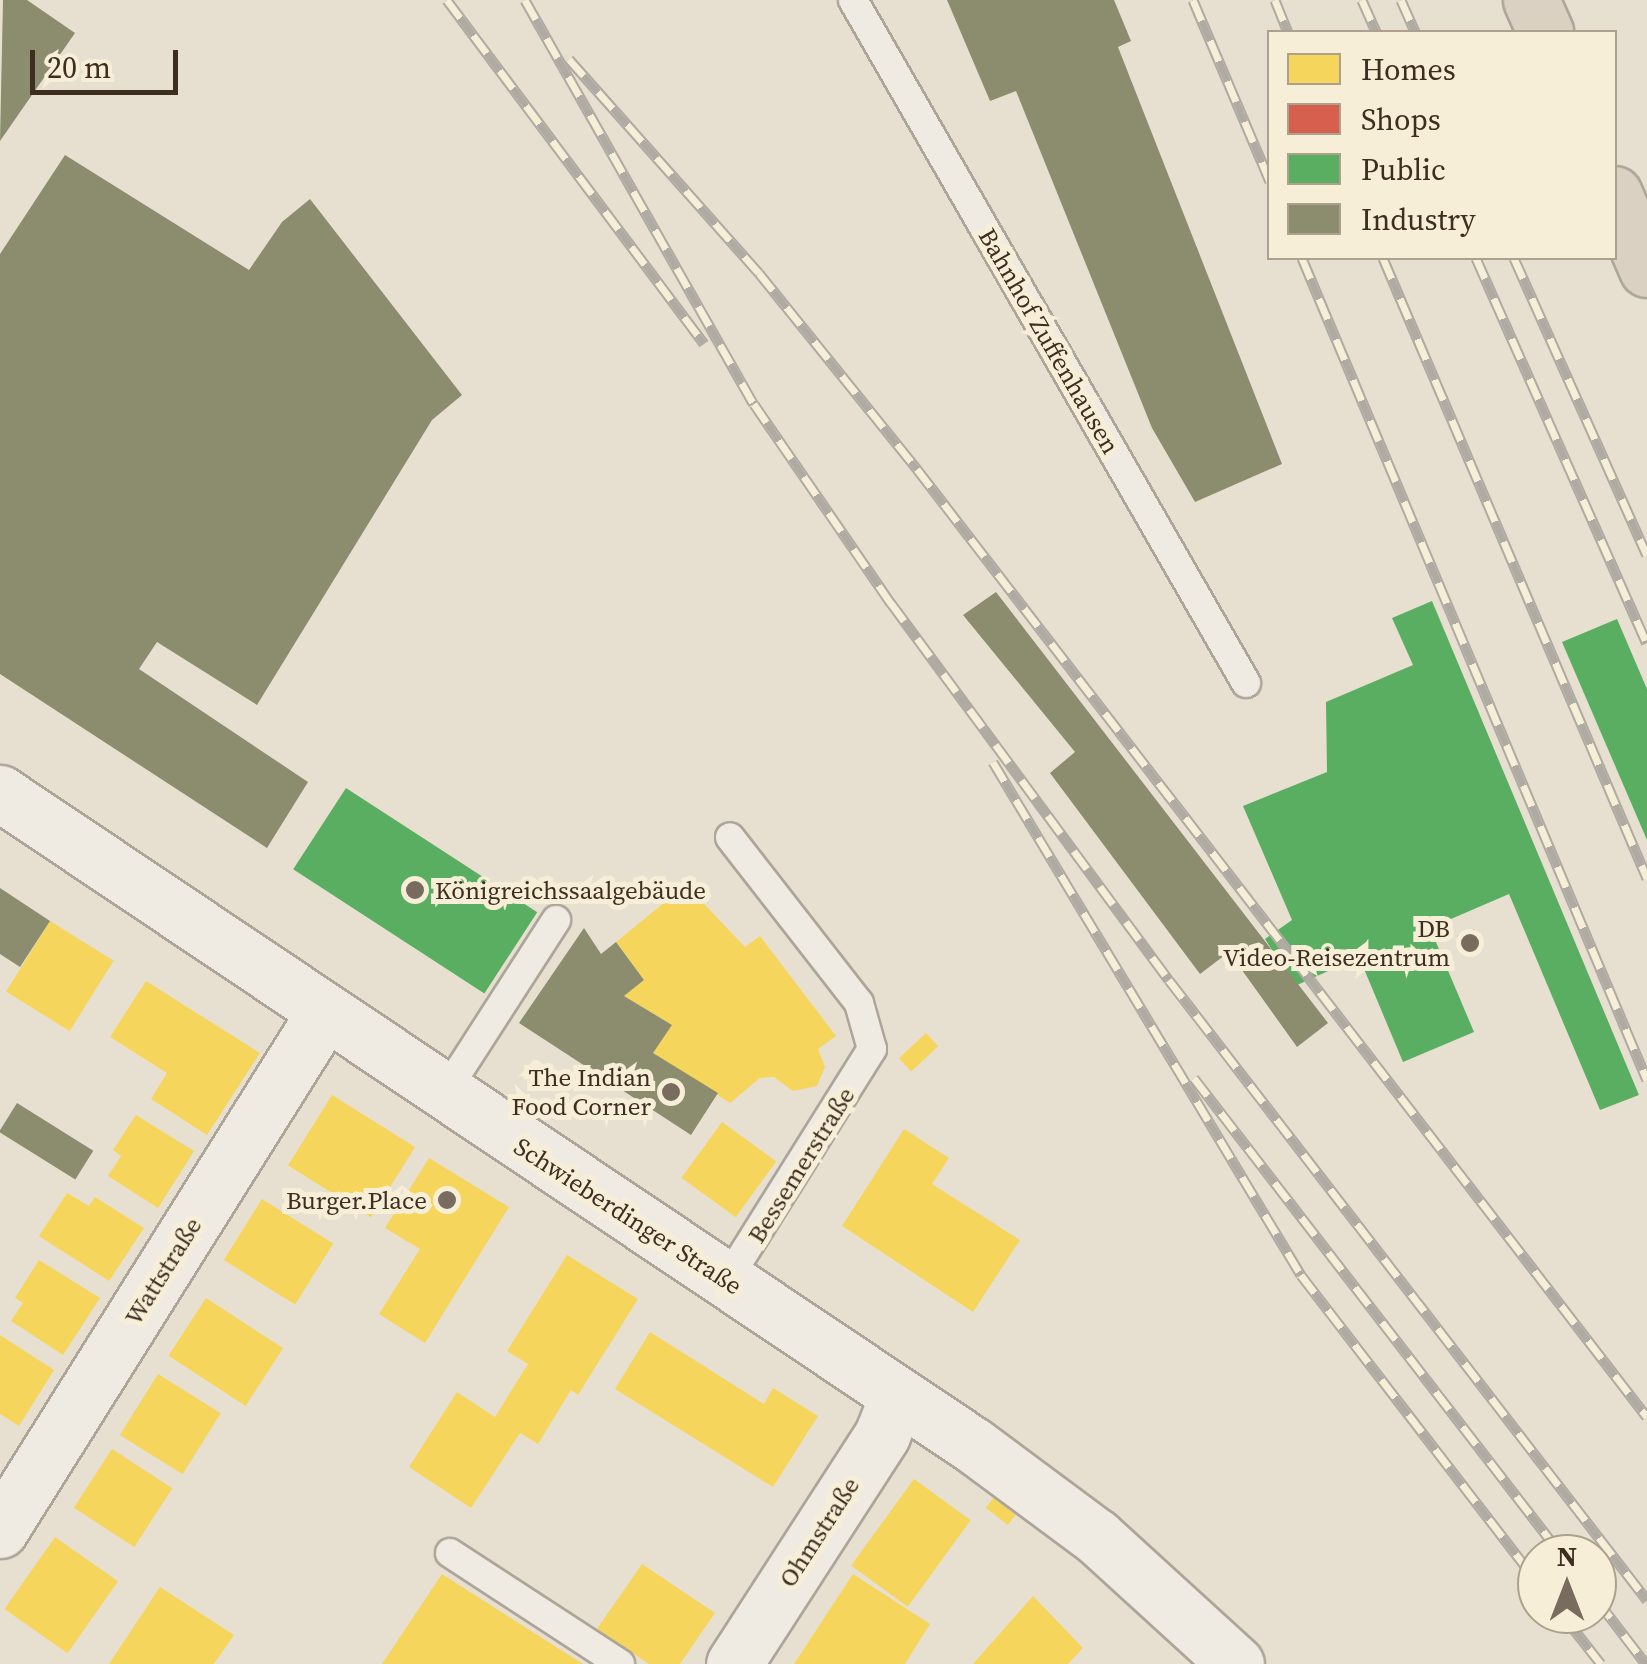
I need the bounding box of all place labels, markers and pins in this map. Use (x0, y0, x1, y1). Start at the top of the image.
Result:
place label: Königreichssaalgebäude (435, 875, 706, 905)
marker: Königreichssaalgebäude (404, 879, 426, 901)
place label: DB Video-Reisezentrum (1223, 914, 1450, 973)
marker: DB Video-Reisezentrum (1459, 932, 1481, 954)
place label: The Indian Food Corner (512, 1063, 651, 1122)
marker: The Indian Food Corner (660, 1081, 682, 1103)
place label: Burger.Place (286, 1185, 427, 1215)
marker: Burger.Place (436, 1189, 458, 1211)

